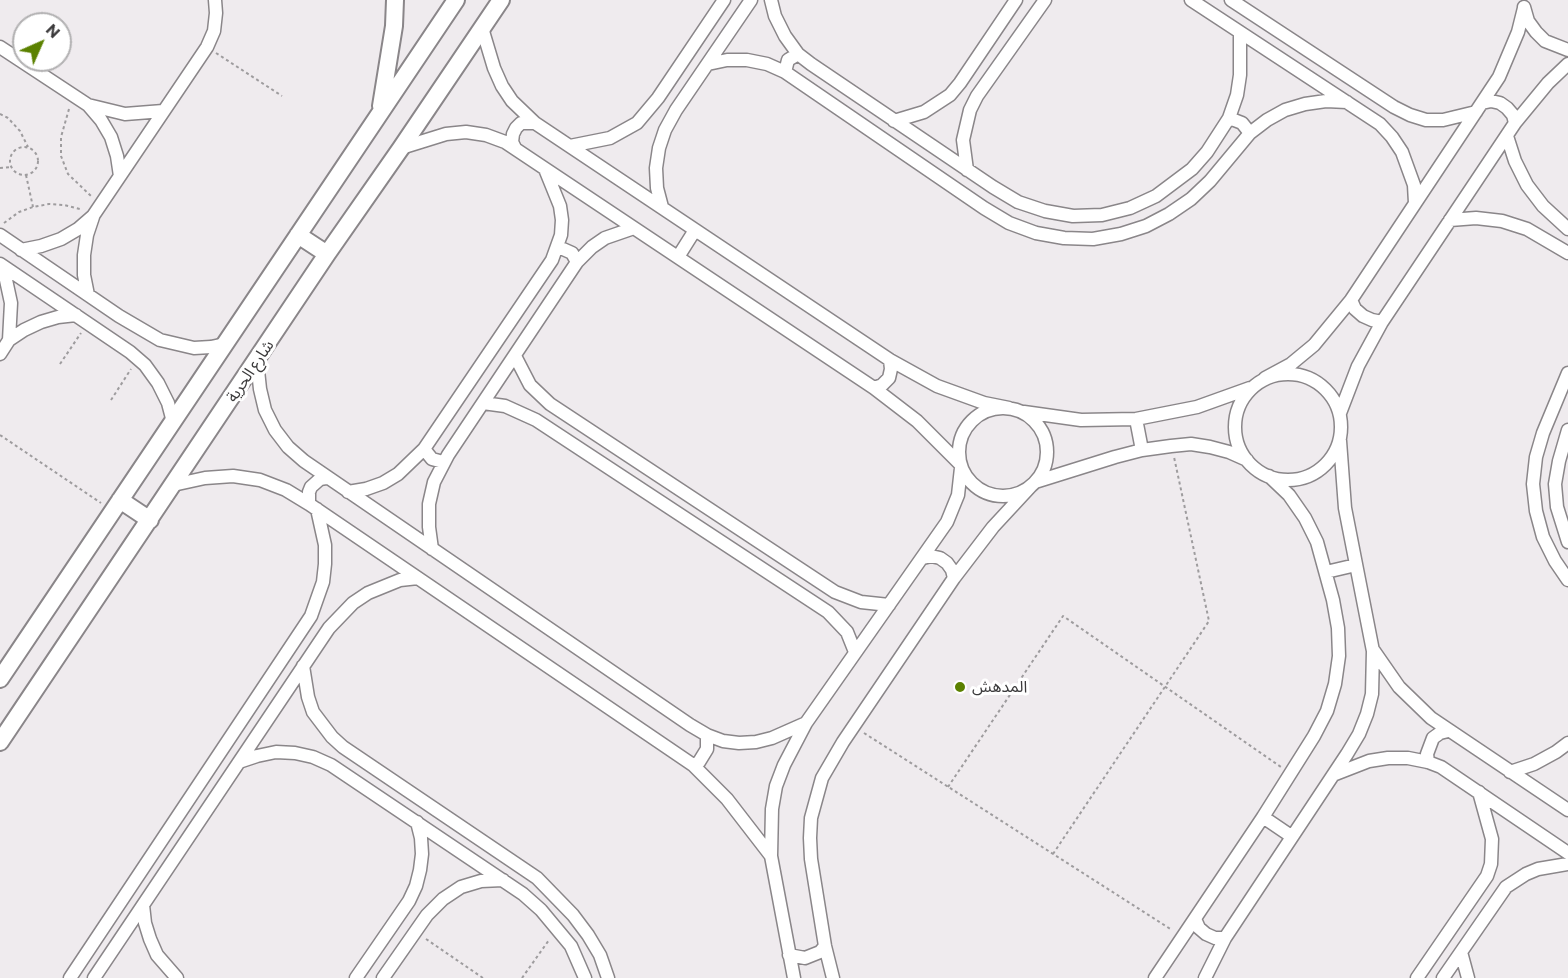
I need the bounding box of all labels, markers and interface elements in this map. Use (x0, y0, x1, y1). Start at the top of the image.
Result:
north arrow (12, 12, 72, 72)
text: N (43, 19, 65, 41)
street label: شارع الحرية (222, 336, 278, 406)
place label: المدهش (972, 677, 1027, 697)
marker: المدهش (953, 680, 967, 694)

